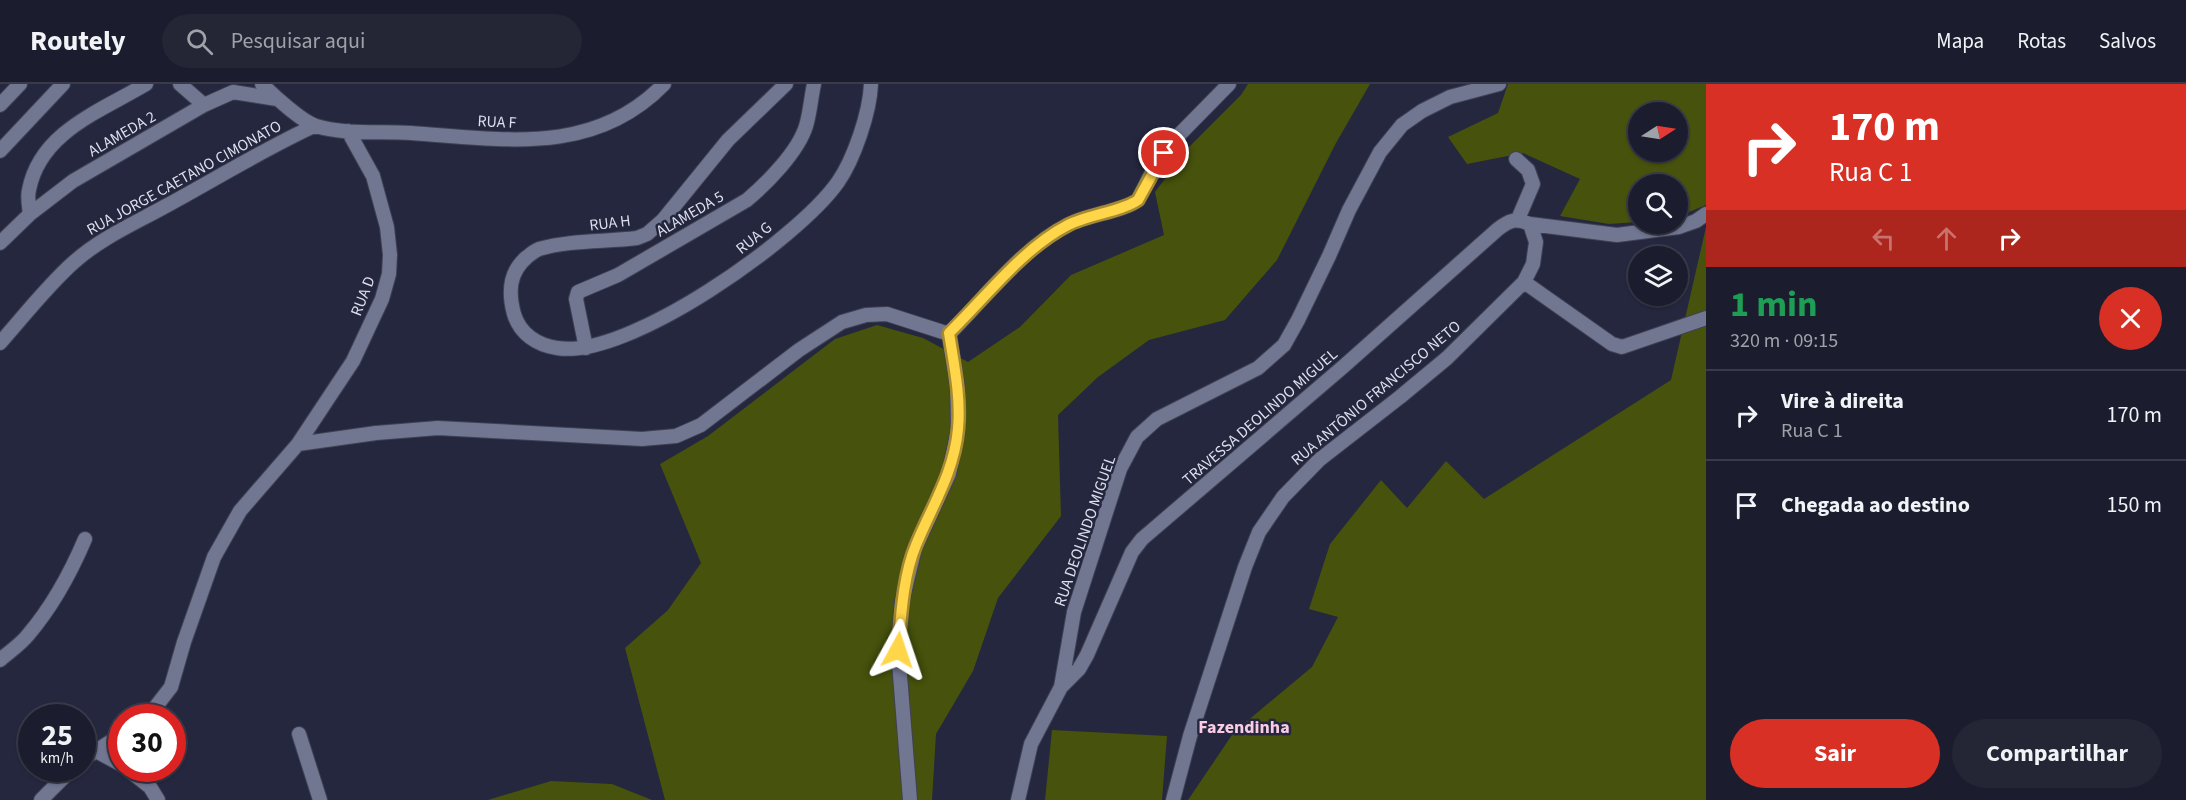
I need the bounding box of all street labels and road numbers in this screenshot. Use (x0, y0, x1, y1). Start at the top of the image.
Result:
street label: ALAMEDA 2 (84, 106, 160, 162)
street label: RUA F (477, 110, 517, 134)
street label: RUA JORGE CAETANO CIMONATO (83, 115, 285, 241)
street label: ALAMEDA 5 (652, 186, 728, 242)
street label: RUA H (588, 210, 632, 236)
street label: RUA G (731, 217, 777, 259)
street label: RUA D (345, 273, 381, 319)
street label: RUA ANTÔNIO FRANCISCO NETO (1286, 315, 1466, 471)
street label: TRAVESSA DEOLINDO MIGUEL (1178, 343, 1342, 490)
street label: RUA DEOLINDO MIGUEL (1049, 452, 1121, 609)

